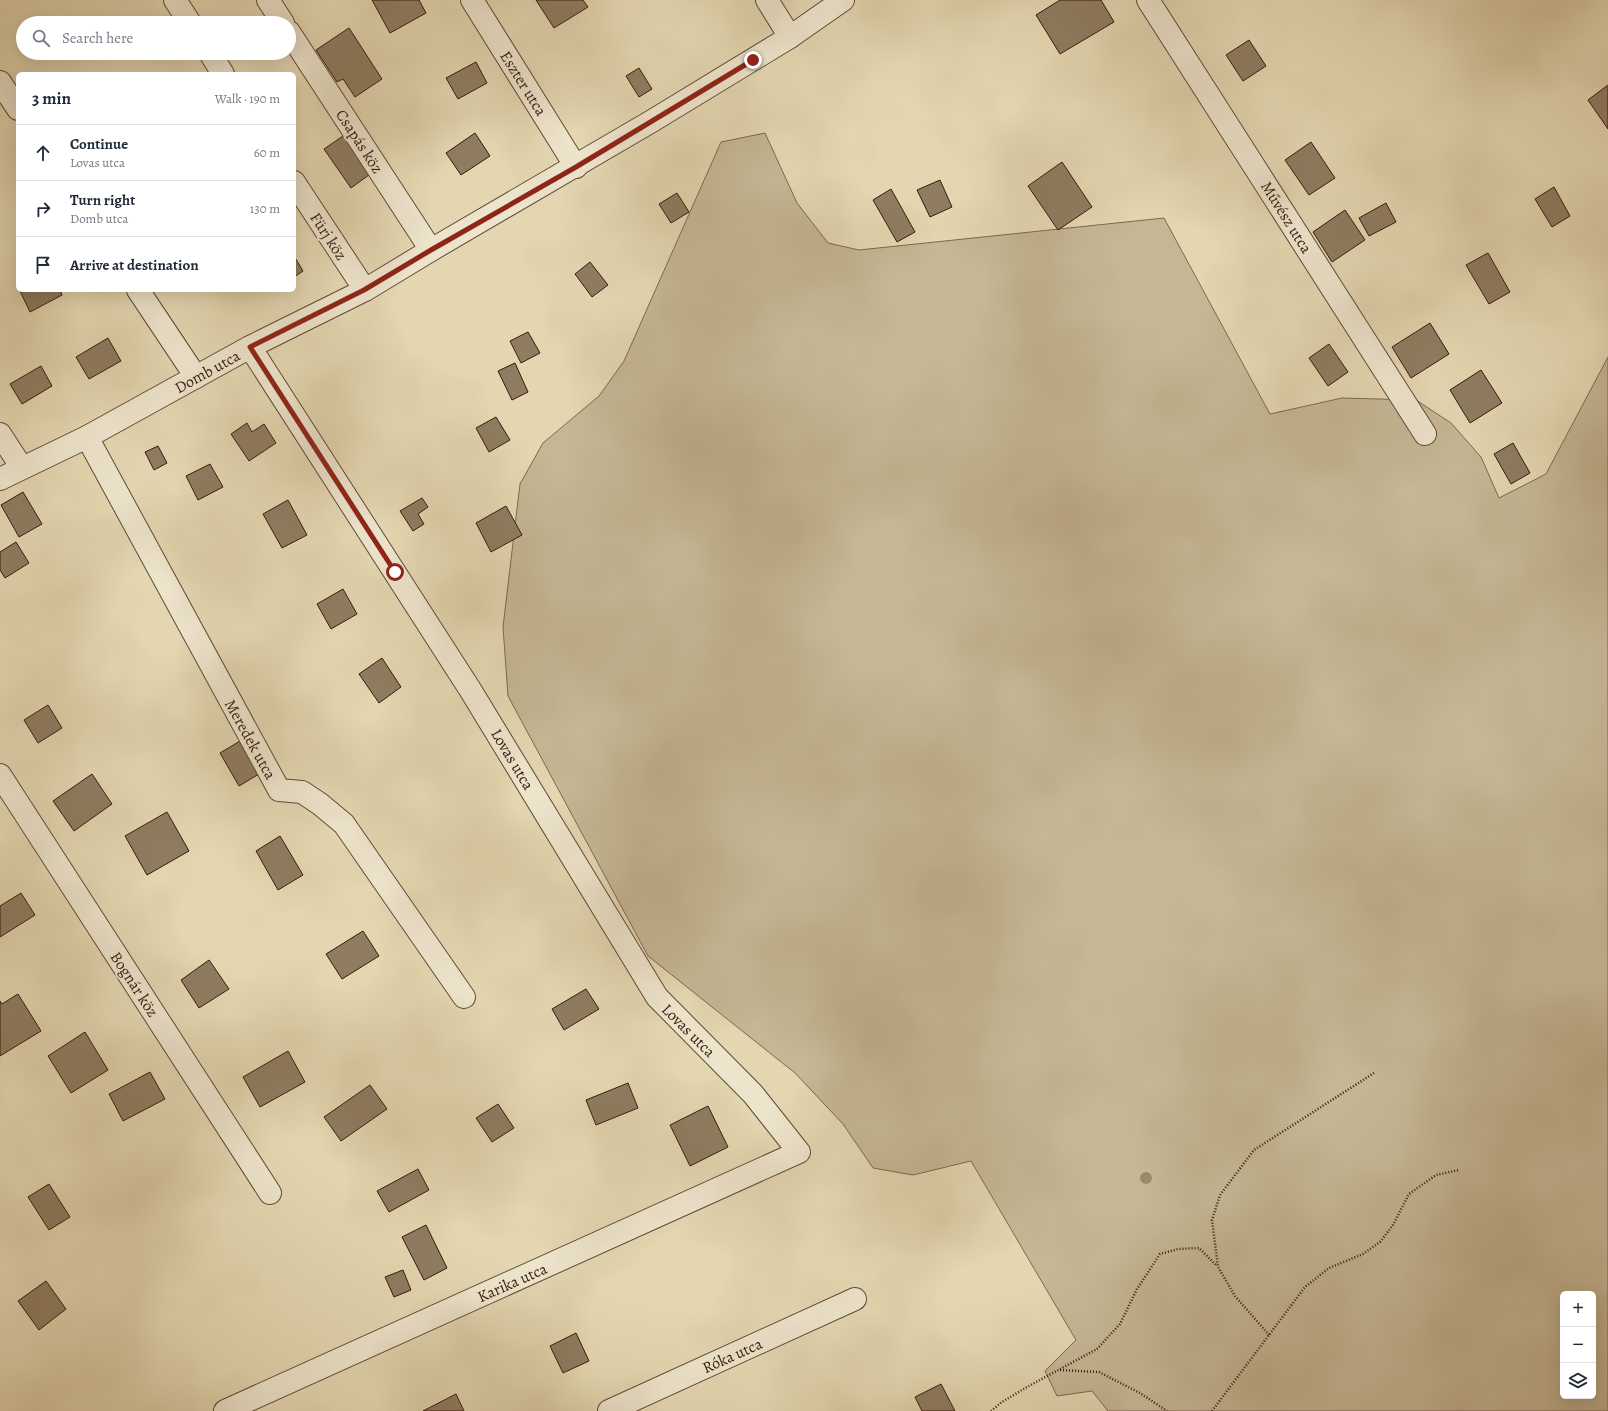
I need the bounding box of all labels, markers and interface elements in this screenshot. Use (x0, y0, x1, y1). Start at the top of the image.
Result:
search box (16, 16, 296, 60)
icon: search (30, 27, 52, 49)
text: Search here (62, 28, 133, 48)
street label: Eszter utca (494, 47, 552, 121)
route end (744, 51, 762, 69)
text: 3 min (32, 87, 71, 110)
text: Walk · 190 m (215, 90, 280, 107)
street label: Csapás köz (330, 105, 388, 178)
text: Continue (70, 134, 128, 154)
icon: ahead (32, 142, 54, 164)
text: 60 m (254, 144, 280, 161)
text: Lovas utca (70, 154, 125, 171)
street label: Művész utca (1255, 177, 1317, 258)
text: Turn right (70, 190, 135, 210)
icon: right (32, 198, 54, 220)
text: 130 m (250, 200, 280, 217)
street label: Fürj köz (304, 208, 352, 265)
text: Domb utca (70, 210, 128, 227)
icon: arrive (32, 254, 54, 276)
text: Arrive at destination (70, 255, 199, 275)
street label: Domb utca (171, 345, 245, 399)
route start (386, 563, 404, 581)
street label: Meredek utca (219, 695, 281, 784)
street label: Lovas utca (485, 725, 539, 795)
street label: Bognár köz (105, 948, 164, 1022)
street label: Lovas utca (657, 999, 720, 1063)
street label: Karika utca (474, 1258, 551, 1308)
map controls (1560, 1291, 1596, 1399)
button: + (1560, 1291, 1596, 1327)
button: − (1560, 1327, 1596, 1363)
street label: Róka utca (699, 1333, 766, 1379)
button: layers (1560, 1363, 1596, 1399)

